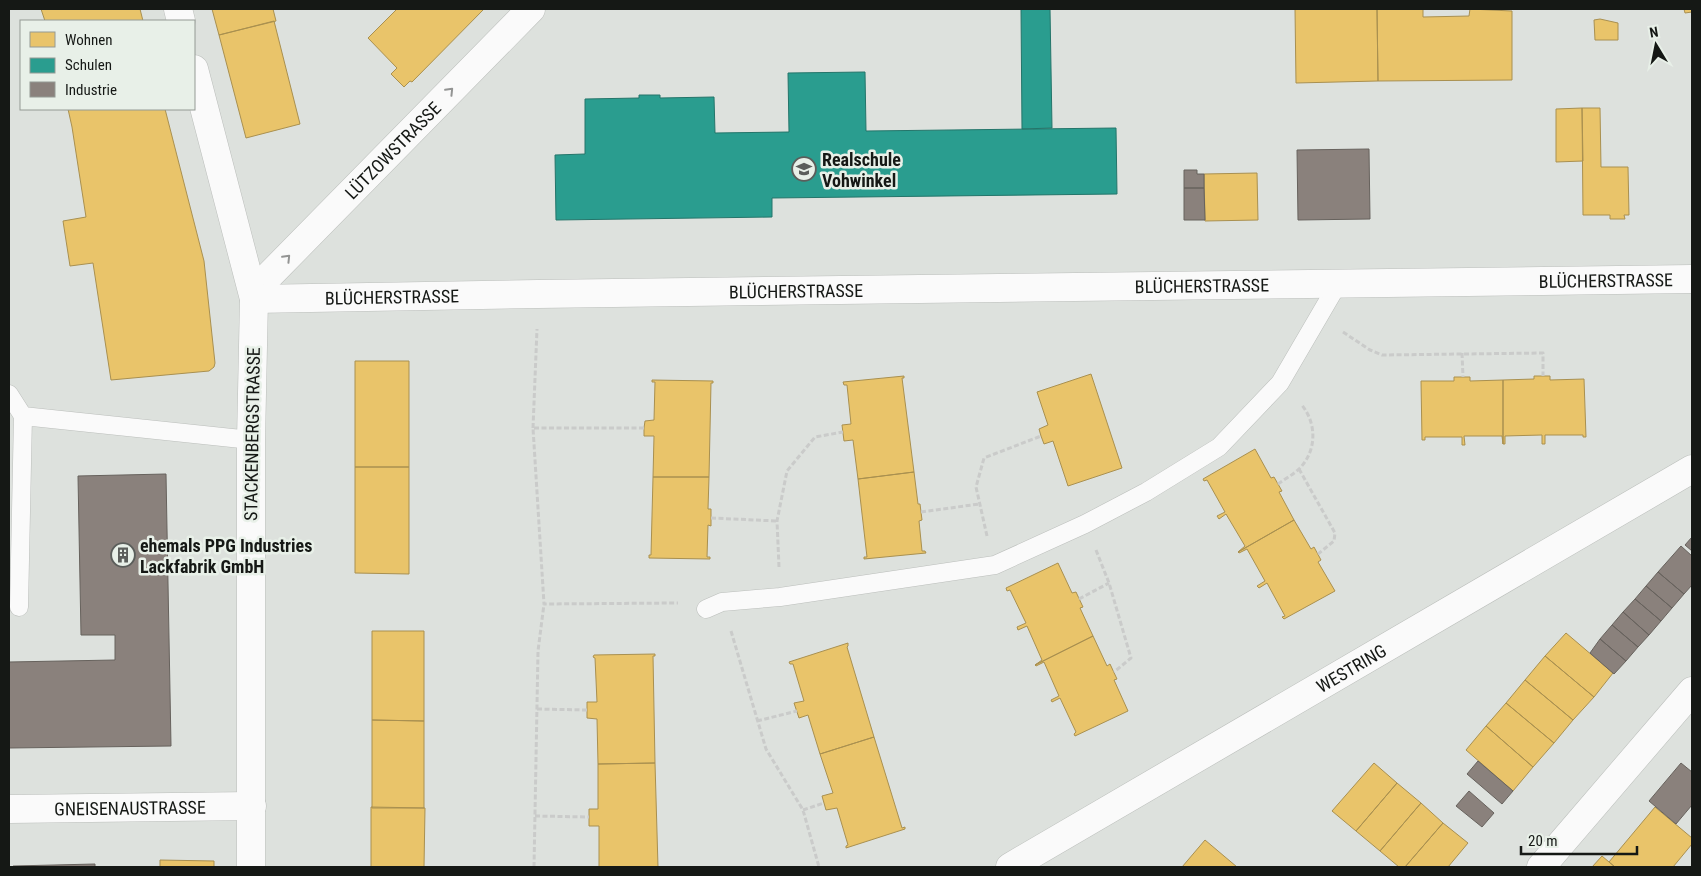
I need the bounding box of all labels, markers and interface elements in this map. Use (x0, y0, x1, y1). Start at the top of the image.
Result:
legend (20, 20, 195, 110)
north arrow (1631, 20, 1681, 70)
text: N (1648, 24, 1659, 41)
text: Wohnen (65, 31, 113, 49)
text: Schulen (65, 56, 112, 74)
text: Industrie (65, 81, 117, 99)
one-way arrow (444, 88, 453, 97)
street label: LÜTZOWSTRASSE (340, 97, 445, 203)
place label: Realschule Vohwinkel (822, 149, 901, 191)
school or university icon: Realschule Vohwinkel (791, 156, 817, 182)
one-way arrow (281, 254, 290, 263)
street label: BLÜCHERSTRASSE (1539, 269, 1673, 291)
street label: BLÜCHERSTRASSE (1135, 274, 1269, 297)
street label: BLÜCHERSTRASSE (729, 279, 863, 302)
street label: BLÜCHERSTRASSE (325, 285, 459, 308)
street label: STACKENBERGSTRASSE (240, 347, 264, 521)
place label: ehemals PPG Industries Lackfabrik GmbH (140, 535, 312, 577)
building icon: ehemals PPG Industries Lackfabrik GmbH (110, 542, 136, 568)
street label: WESTRING (1313, 639, 1390, 696)
street label: GNEISENAUSTRASSE (54, 796, 206, 819)
scale bar (1521, 824, 1637, 856)
text: 20 m (1528, 832, 1558, 850)

